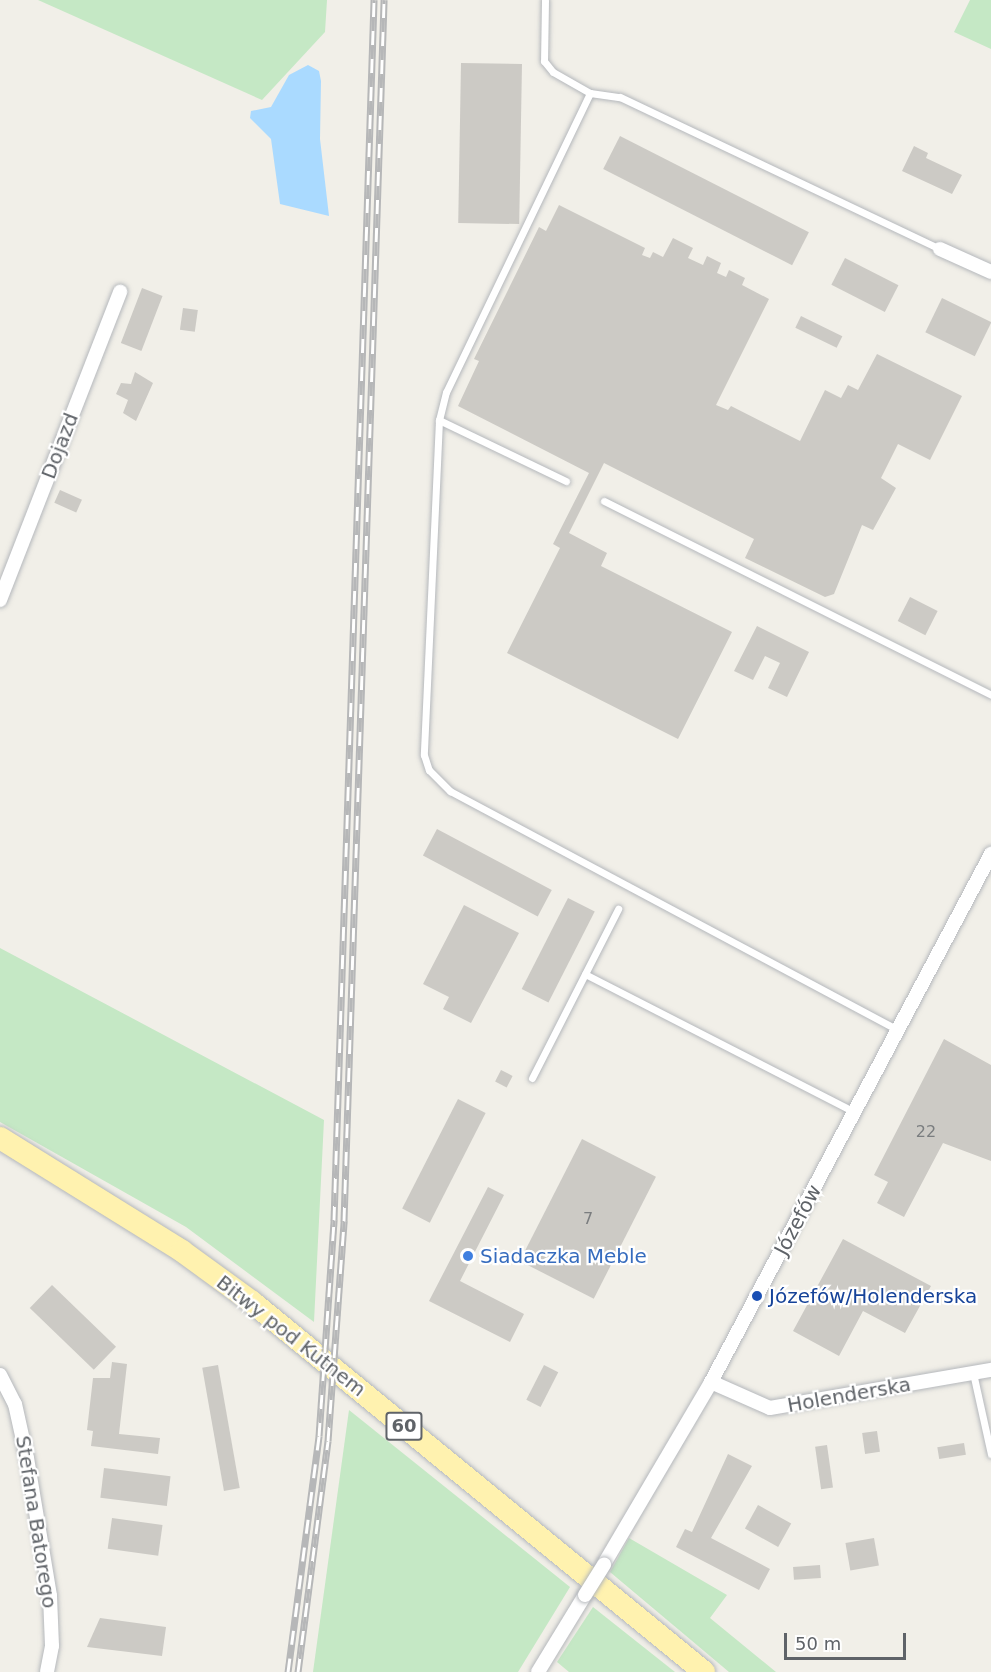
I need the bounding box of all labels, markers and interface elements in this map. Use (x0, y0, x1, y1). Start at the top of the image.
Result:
street label: Dojazd (36, 410, 84, 482)
house number: 22 (916, 1122, 936, 1142)
street label: Józefów (769, 1181, 827, 1259)
house number: 7 (583, 1209, 593, 1229)
place label: Siadaczka Meble (480, 1244, 647, 1268)
marker: Siadaczka Meble (461, 1249, 475, 1263)
street label: Bitwy pod Kutnem (212, 1270, 370, 1402)
place label: Józefów/Holenderska (769, 1284, 977, 1308)
marker: Józefów/Holenderska (750, 1289, 764, 1303)
street label: Holenderska (785, 1372, 913, 1418)
road number: 60 (384, 1411, 424, 1441)
street label: Stefana Batorego (10, 1434, 62, 1610)
scale bar (787, 1621, 908, 1659)
text: 50 m (795, 1633, 841, 1654)

